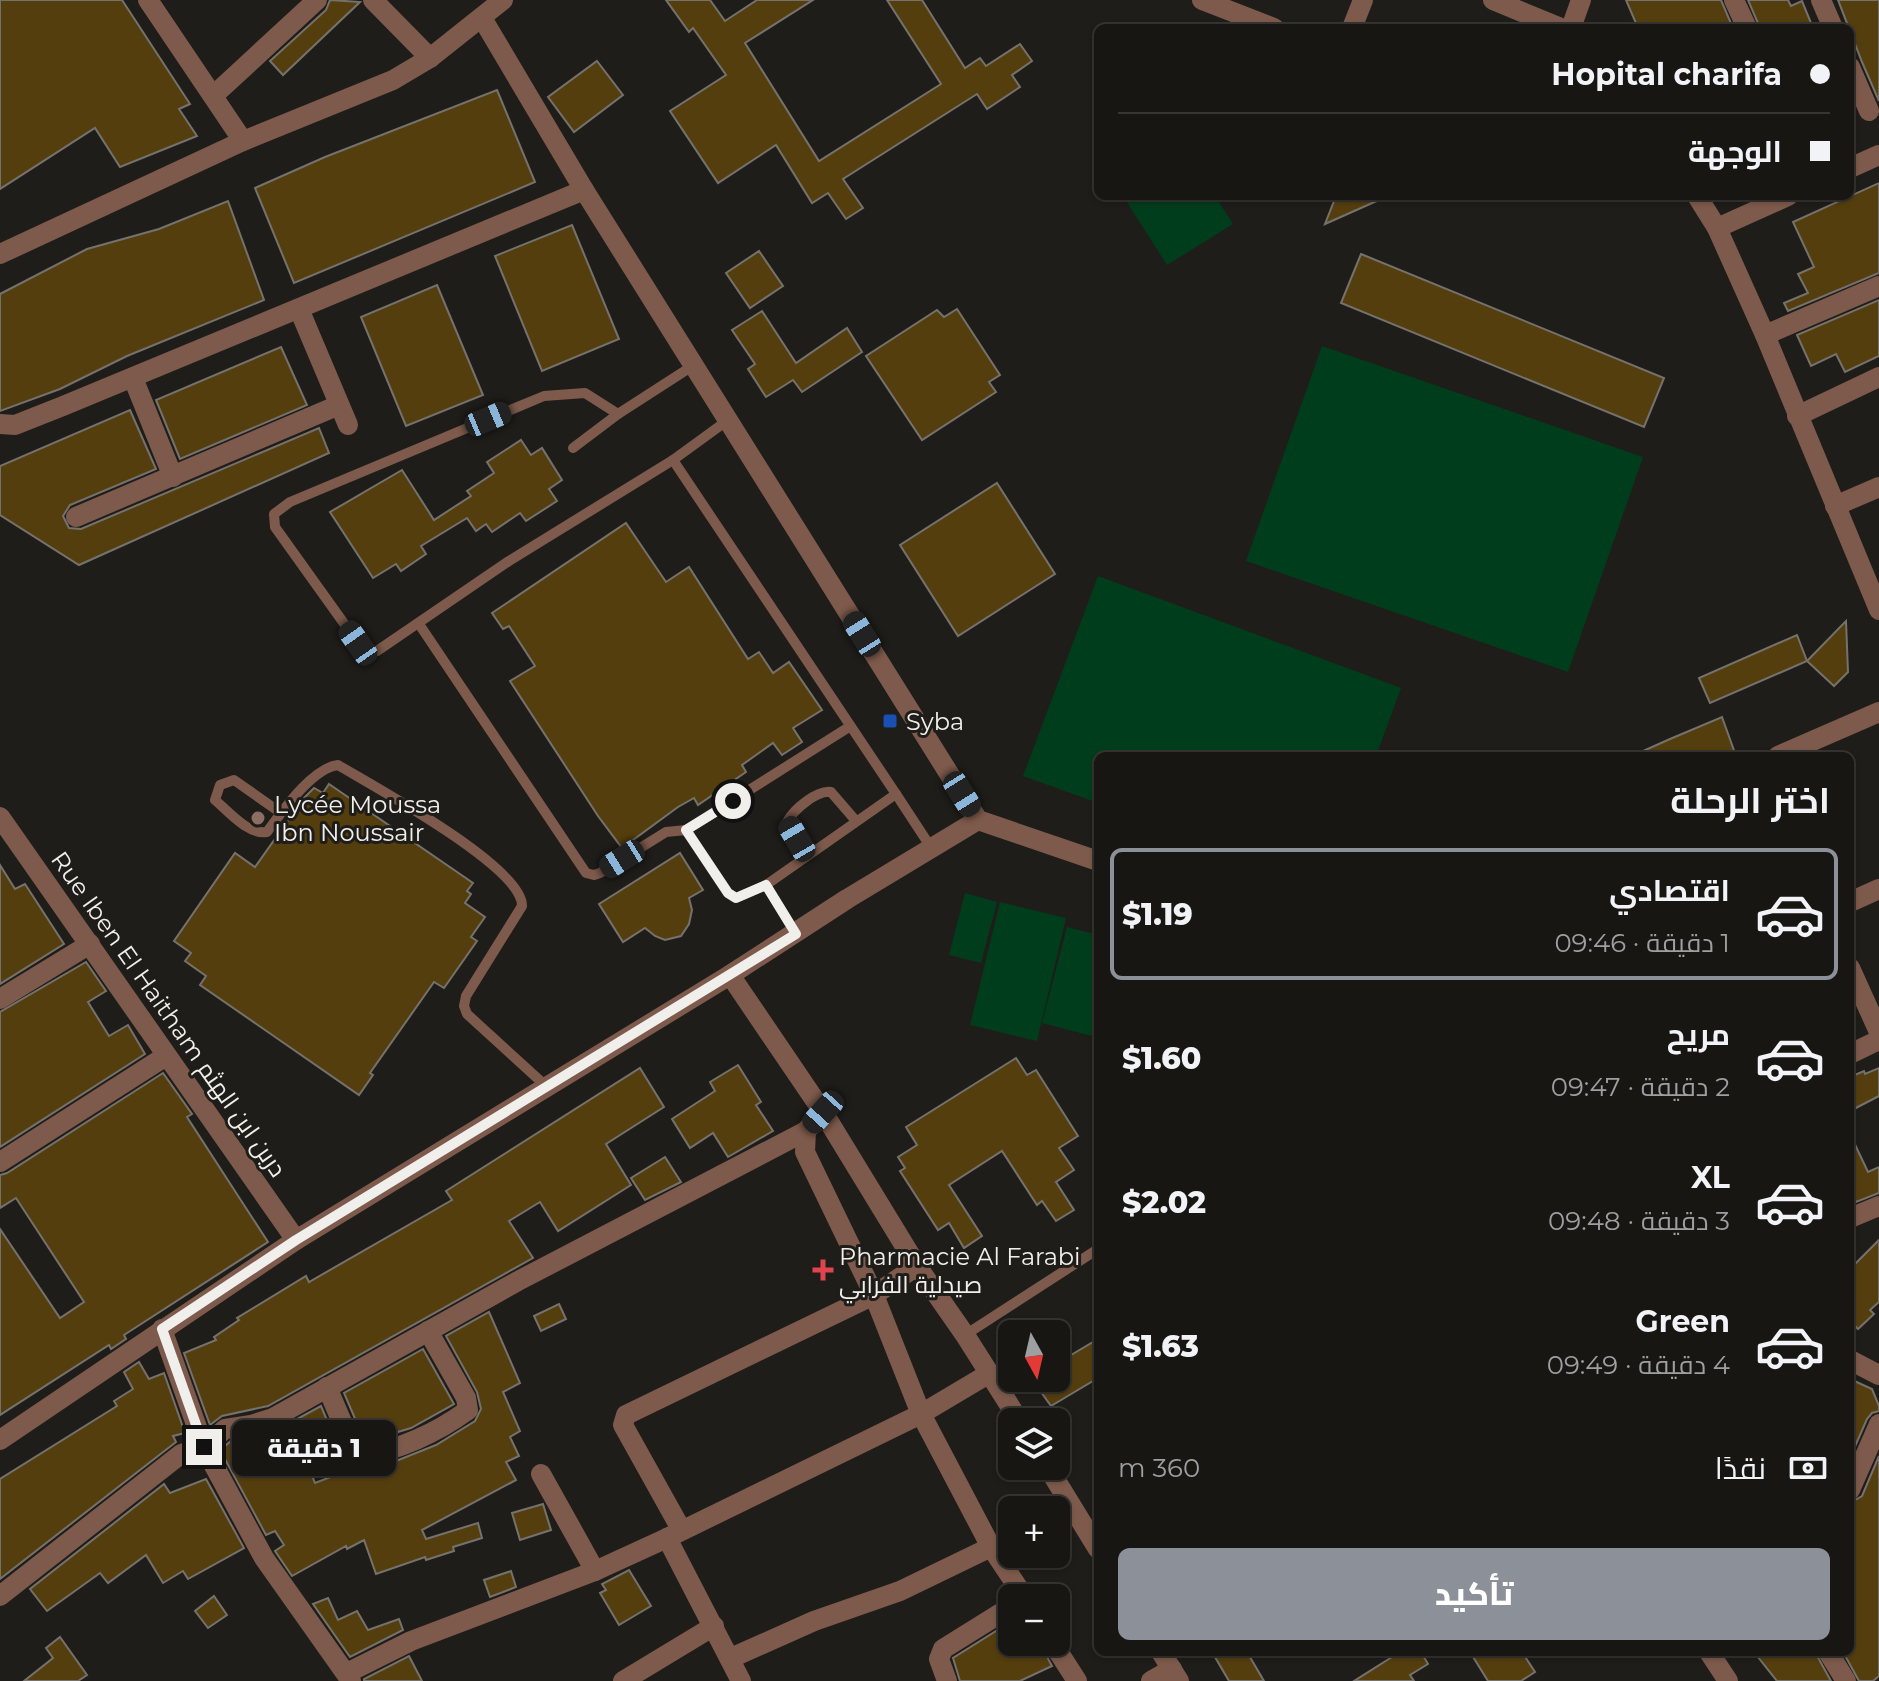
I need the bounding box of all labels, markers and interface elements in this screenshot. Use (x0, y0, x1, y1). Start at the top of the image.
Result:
text: Hopital charifa (1551, 56, 1782, 93)
text: الوجهة (1688, 133, 1782, 170)
car (461, 399, 515, 439)
car (839, 607, 885, 661)
car (334, 616, 382, 670)
place label: Syba (906, 707, 964, 736)
marker: Syba (881, 712, 899, 730)
car (939, 767, 985, 821)
text: اختر الرحلة (1670, 778, 1830, 822)
route start (715, 783, 751, 819)
place label: Lycée Moussa Ibn Noussair (274, 790, 441, 847)
marker: Lycée Moussa Ibn Noussair (249, 809, 267, 827)
car (775, 812, 819, 866)
car (595, 836, 649, 882)
street label: Rue Iben El Haitham دربن ابن الهثم (43, 846, 293, 1183)
text: اقتصادي (1609, 872, 1730, 909)
icon: car (1754, 878, 1826, 950)
text: $1.19 (1122, 896, 1193, 933)
text: 1 دقيقة · 09:46 (1554, 927, 1730, 959)
text: مريح (1667, 1016, 1730, 1053)
icon: car (1754, 1022, 1826, 1094)
text: $1.60 (1122, 1040, 1201, 1077)
text: 2 دقيقة · 09:47 (1551, 1071, 1730, 1103)
car (798, 1086, 848, 1138)
text: XL (1691, 1159, 1730, 1196)
icon: car (1754, 1166, 1826, 1238)
text: $2.02 (1122, 1184, 1206, 1221)
text: 3 دقيقة · 09:48 (1548, 1205, 1730, 1237)
place label: Pharmacie Al Farabi صيدلية الفرابي (839, 1242, 1081, 1304)
marker: Pharmacie Al Farabi صيدلية الفرابي (814, 1261, 832, 1279)
text: Green (1636, 1303, 1730, 1340)
icon: car (1754, 1310, 1826, 1382)
north arrow (998, 1320, 1070, 1392)
map controls (998, 1320, 1070, 1656)
text: $1.63 (1122, 1328, 1199, 1365)
text: 4 دقيقة · 09:49 (1547, 1349, 1730, 1381)
button: layers (998, 1408, 1070, 1480)
callout: 1 دقيقة (232, 1419, 396, 1475)
route end (186, 1429, 222, 1465)
text: 1 دقيقة (267, 1432, 361, 1464)
icon: cash (1786, 1446, 1830, 1490)
text: نقدًا (1715, 1450, 1766, 1487)
text: 360 m (1118, 1452, 1200, 1484)
button: + (998, 1496, 1070, 1568)
button: تأكيد (1118, 1548, 1830, 1640)
button: − (998, 1584, 1070, 1656)

